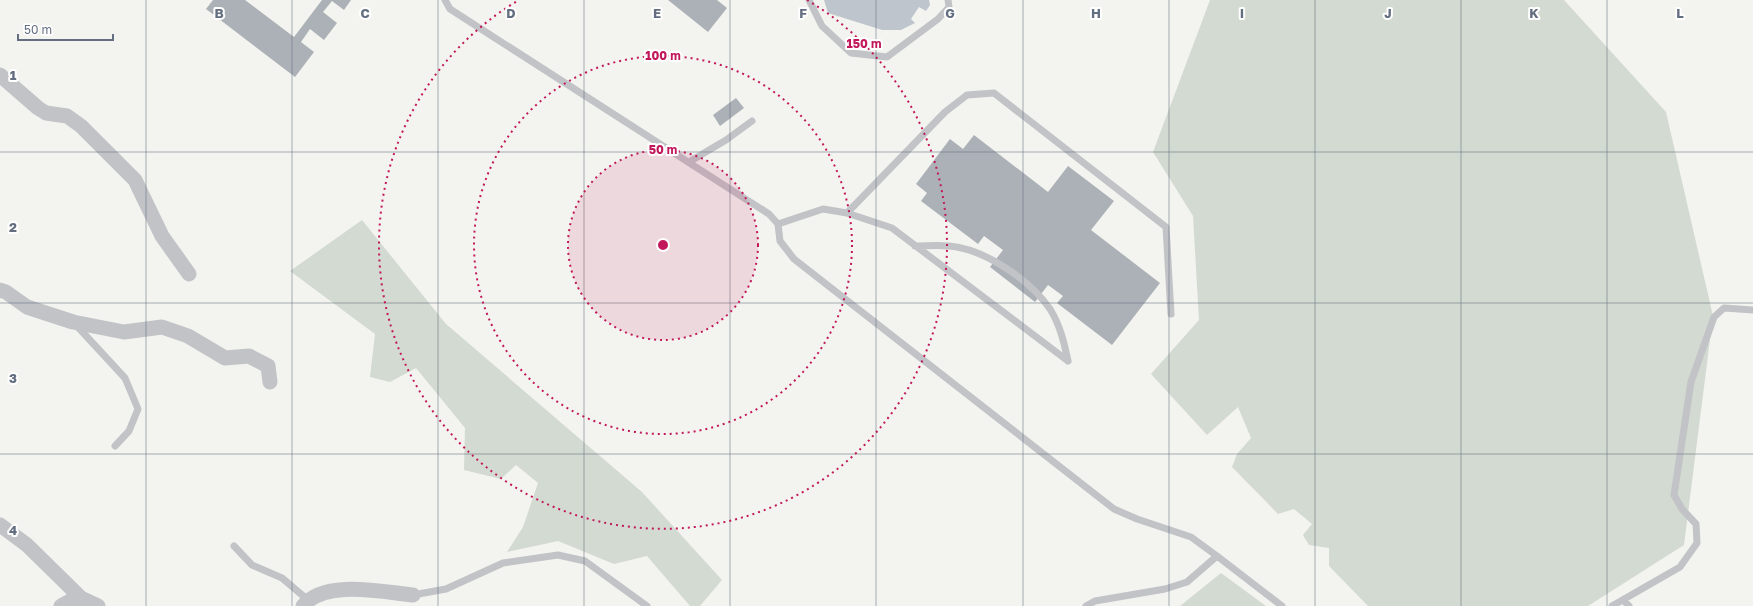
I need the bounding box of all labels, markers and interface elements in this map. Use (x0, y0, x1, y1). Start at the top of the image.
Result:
text: B (214, 5, 224, 21)
text: C (360, 5, 370, 21)
text: D (506, 5, 516, 21)
text: E (653, 5, 661, 21)
text: F (799, 5, 807, 21)
text: G (945, 5, 955, 21)
text: H (1091, 5, 1101, 21)
text: I (1240, 5, 1244, 21)
text: J (1384, 5, 1392, 21)
text: K (1529, 5, 1539, 21)
text: L (1676, 5, 1684, 21)
scale bar (18, 16, 113, 42)
text: 50 m (24, 22, 52, 37)
text: 150 m (847, 36, 881, 51)
text: 100 m (645, 48, 681, 63)
text: 1 (10, 67, 17, 83)
text: 50 m (649, 142, 677, 157)
text: 2 (9, 219, 17, 235)
centre of rings (656, 238, 670, 252)
text: 3 (9, 370, 17, 386)
text: 4 (9, 522, 17, 538)

